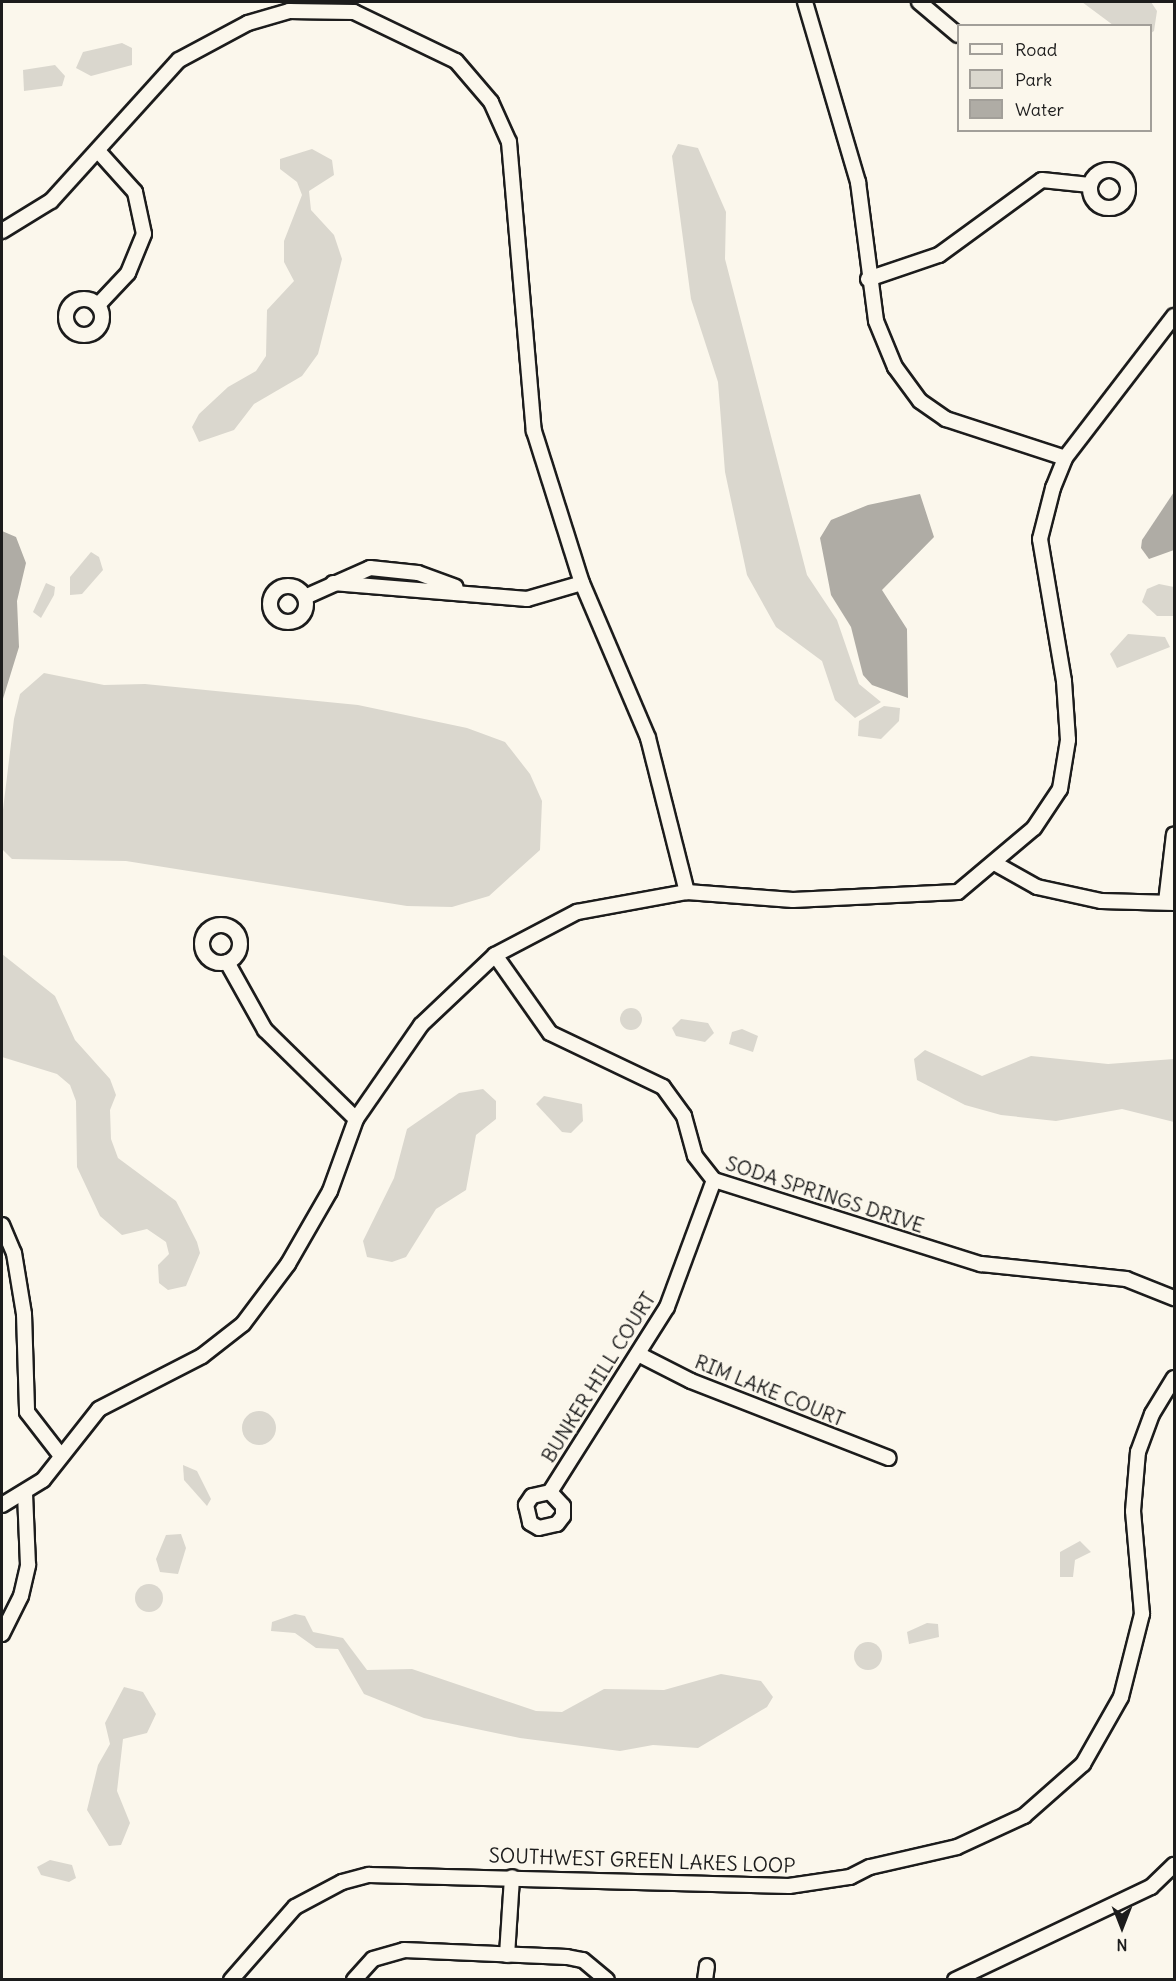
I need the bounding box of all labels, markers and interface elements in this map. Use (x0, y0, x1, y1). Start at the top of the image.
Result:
legend (957, 24, 1152, 132)
text: Road (1015, 38, 1057, 61)
text: Park (1015, 68, 1052, 91)
text: Water (1015, 98, 1064, 121)
street label: SODA SPRINGS DRIVE (723, 1151, 927, 1237)
street label: BUNKER HILL COURT (536, 1287, 660, 1467)
street label: RIM LAKE COURT (692, 1349, 848, 1431)
street label: SOUTHWEST GREEN LAKES LOOP (488, 1843, 796, 1877)
north arrow (1092, 1897, 1152, 1957)
text: N (1116, 1935, 1128, 1955)

